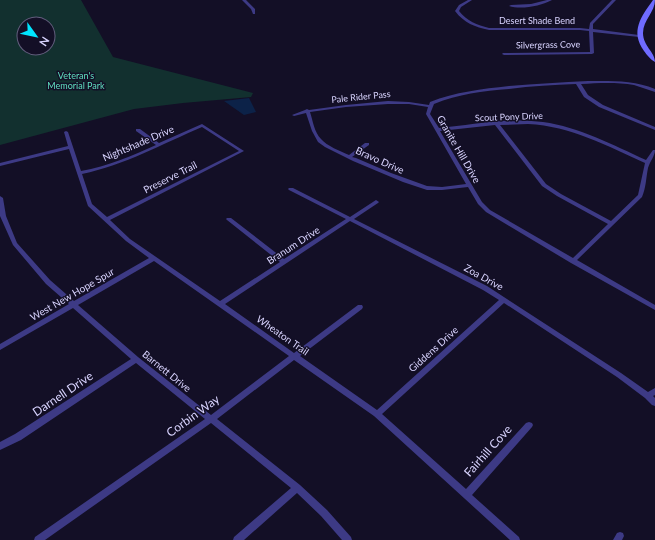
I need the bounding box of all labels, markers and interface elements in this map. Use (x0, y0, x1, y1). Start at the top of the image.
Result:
street label: Desert Shade Bend (499, 15, 575, 26)
north arrow (16, 16, 56, 56)
text: N (37, 35, 53, 49)
street label: Silvergrass Cove (516, 38, 580, 51)
park label: Veteran's Memorial Park (47, 70, 105, 91)
street label: Pale Rider Pass (331, 88, 391, 105)
street label: Scout Pony Drive (475, 110, 543, 123)
street label: Granite Hill Drive (435, 113, 483, 185)
street label: Nightshade Drive (100, 123, 176, 163)
street label: Bravo Drive (354, 144, 406, 176)
street label: Preserve Trail (141, 158, 199, 196)
street label: Branum Drive (264, 223, 322, 267)
street label: Zoa Drive (462, 261, 506, 293)
street label: West New Hope Spur (28, 265, 117, 323)
street label: Wheaton Trail (254, 313, 312, 357)
street label: Giddens Drive (406, 324, 460, 374)
street label: Barnett Drive (140, 348, 194, 394)
street label: Darnell Drive (30, 368, 96, 419)
street label: Corbin Way (163, 391, 223, 440)
street label: Fairhill Cove (461, 422, 515, 480)

